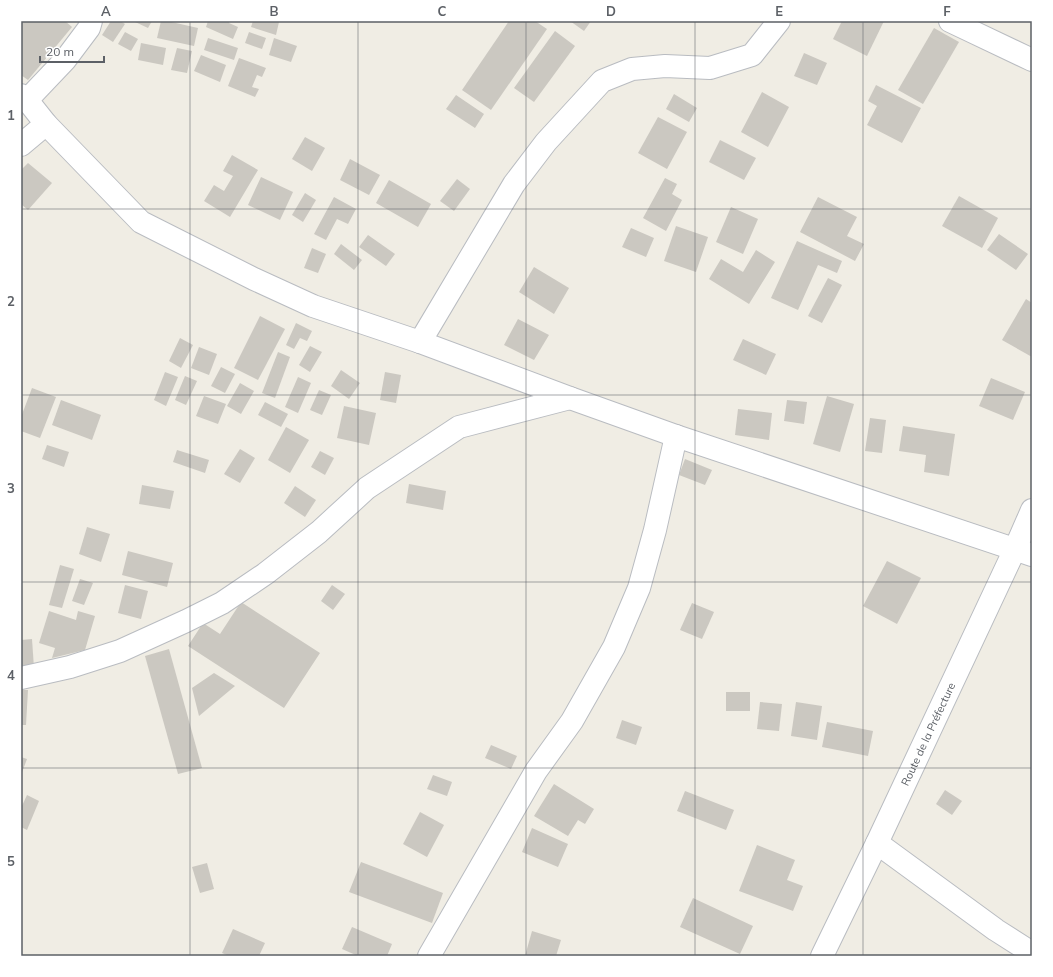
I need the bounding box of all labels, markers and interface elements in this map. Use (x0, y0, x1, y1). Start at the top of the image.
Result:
text: A (101, 3, 111, 19)
text: B (270, 3, 279, 19)
text: C (438, 3, 447, 19)
text: D (606, 3, 616, 19)
text: E (775, 3, 783, 19)
text: F (943, 3, 951, 19)
scale bar (40, 38, 104, 64)
text: 20 m (46, 44, 74, 59)
text: 1 (7, 107, 15, 123)
text: 2 (7, 293, 15, 309)
text: 3 (7, 480, 15, 496)
text: 4 (7, 667, 15, 683)
street label: Route de la Préfecture (898, 680, 958, 788)
text: 5 (7, 853, 15, 869)

